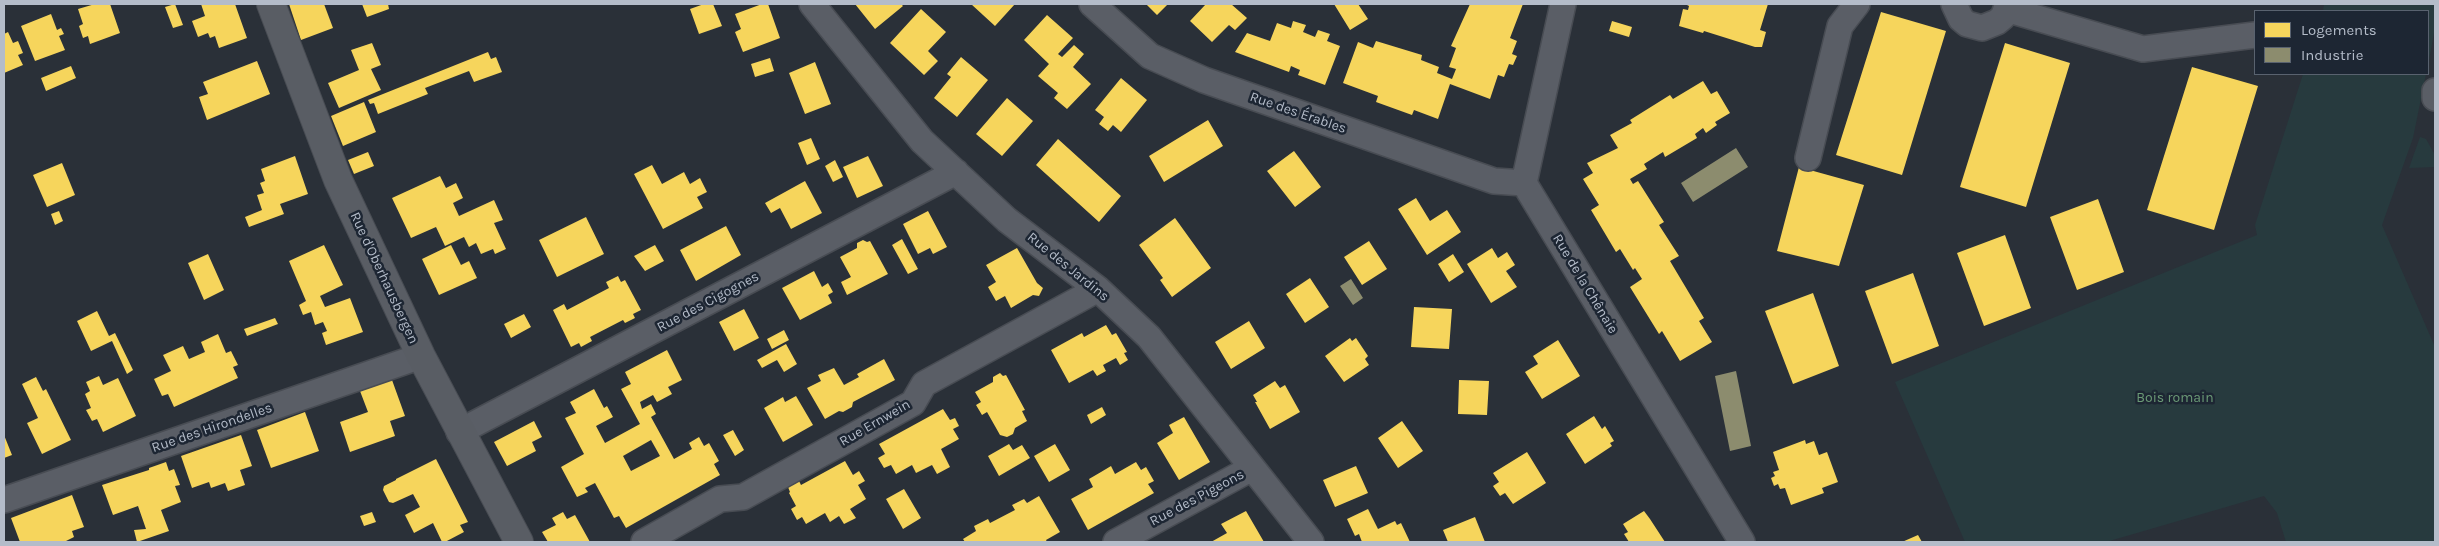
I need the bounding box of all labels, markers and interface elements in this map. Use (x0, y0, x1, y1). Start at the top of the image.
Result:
legend (2254, 10, 2429, 75)
text: Logements (2301, 21, 2377, 39)
text: Industrie (2301, 46, 2363, 64)
street label: Rue des Érables (1247, 89, 1349, 137)
street label: Rue d'Oberhausbergen (346, 210, 422, 346)
street label: Rue des Jardins (1024, 229, 1112, 305)
street label: Rue de la Chênaie (1549, 231, 1621, 337)
street label: Rue des Cigognes (654, 268, 762, 336)
park label: Bois romain (2136, 390, 2214, 406)
street label: Rue Ernwein (837, 396, 913, 450)
street label: Rue des Hirondelles (150, 399, 274, 457)
street label: Rue des Pigeons (1147, 466, 1247, 530)

